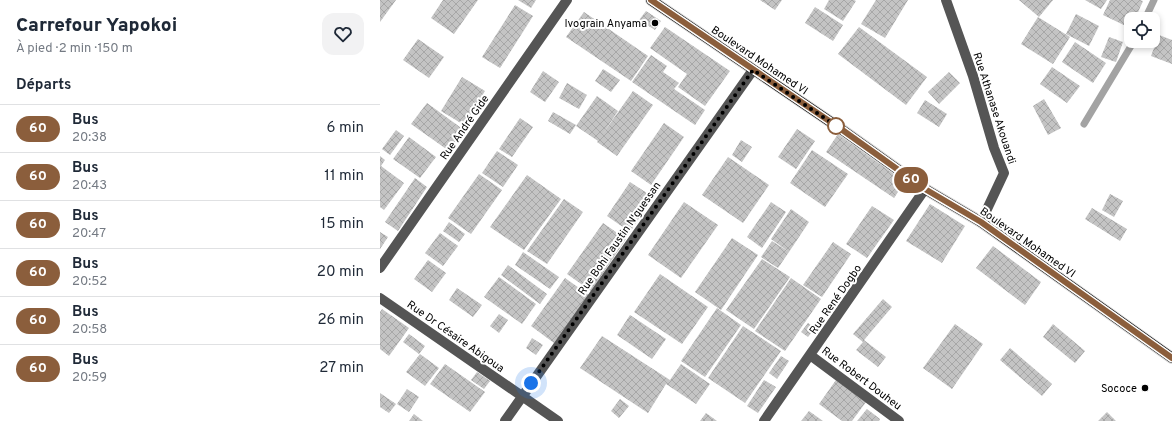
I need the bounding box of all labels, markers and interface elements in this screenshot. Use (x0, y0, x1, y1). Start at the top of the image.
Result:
map controls (1124, 12, 1160, 48)
button: locate (1124, 12, 1160, 48)
button: heart (322, 13, 364, 55)
text: Carrefour Yapokoi (16, 14, 177, 38)
place label: Ivograin Anyama (564, 17, 647, 31)
marker: Ivograin Anyama (650, 18, 660, 28)
street label: Boulevard Mohamed VI (708, 23, 811, 98)
text: À pied · 2 min · 150 m (16, 41, 133, 57)
street label: Rue Athanase Akouandi (969, 51, 1019, 166)
text: Départs (16, 76, 71, 95)
street label: Rue André Gide (437, 92, 492, 163)
text: Bus (72, 111, 99, 130)
unlabelled marker (827, 117, 845, 135)
text: 6 min (327, 119, 364, 138)
text: 60 (29, 120, 47, 137)
text: 20:38 (72, 130, 107, 146)
text: Bus (72, 159, 99, 178)
text: 11 min (324, 167, 364, 186)
line badge: 60 (893, 167, 929, 193)
text: 60 (29, 168, 47, 185)
text: 60 (902, 171, 920, 188)
text: 20:43 (72, 178, 107, 194)
street label: Rue Bohi Faustin N'guessan (575, 179, 664, 298)
street label: Boulevard Mohamed VI (977, 204, 1078, 281)
text: Bus (72, 207, 99, 226)
text: 15 min (321, 215, 364, 234)
text: 60 (29, 216, 47, 233)
text: 20:47 (72, 226, 106, 242)
text: Bus (72, 255, 99, 274)
street label: Rue René Dogbo (807, 262, 865, 337)
text: 20 min (317, 263, 364, 282)
text: 60 (29, 264, 47, 281)
text: 20:52 (72, 274, 107, 290)
street label: Rue Dr Césaire Abigoua (404, 298, 507, 376)
text: Bus (72, 303, 99, 322)
text: 26 min (317, 311, 364, 330)
text: 60 (29, 312, 47, 329)
text: 20:58 (72, 322, 107, 338)
street label: Rue Robert Douheu (819, 344, 904, 414)
text: Bus (72, 351, 99, 370)
text: 27 min (319, 359, 364, 378)
text: 60 (29, 360, 47, 377)
text: 20:59 (72, 370, 107, 386)
your location (521, 373, 541, 393)
place label: Sococe (1101, 382, 1137, 396)
marker: Sococe (1140, 383, 1150, 393)

